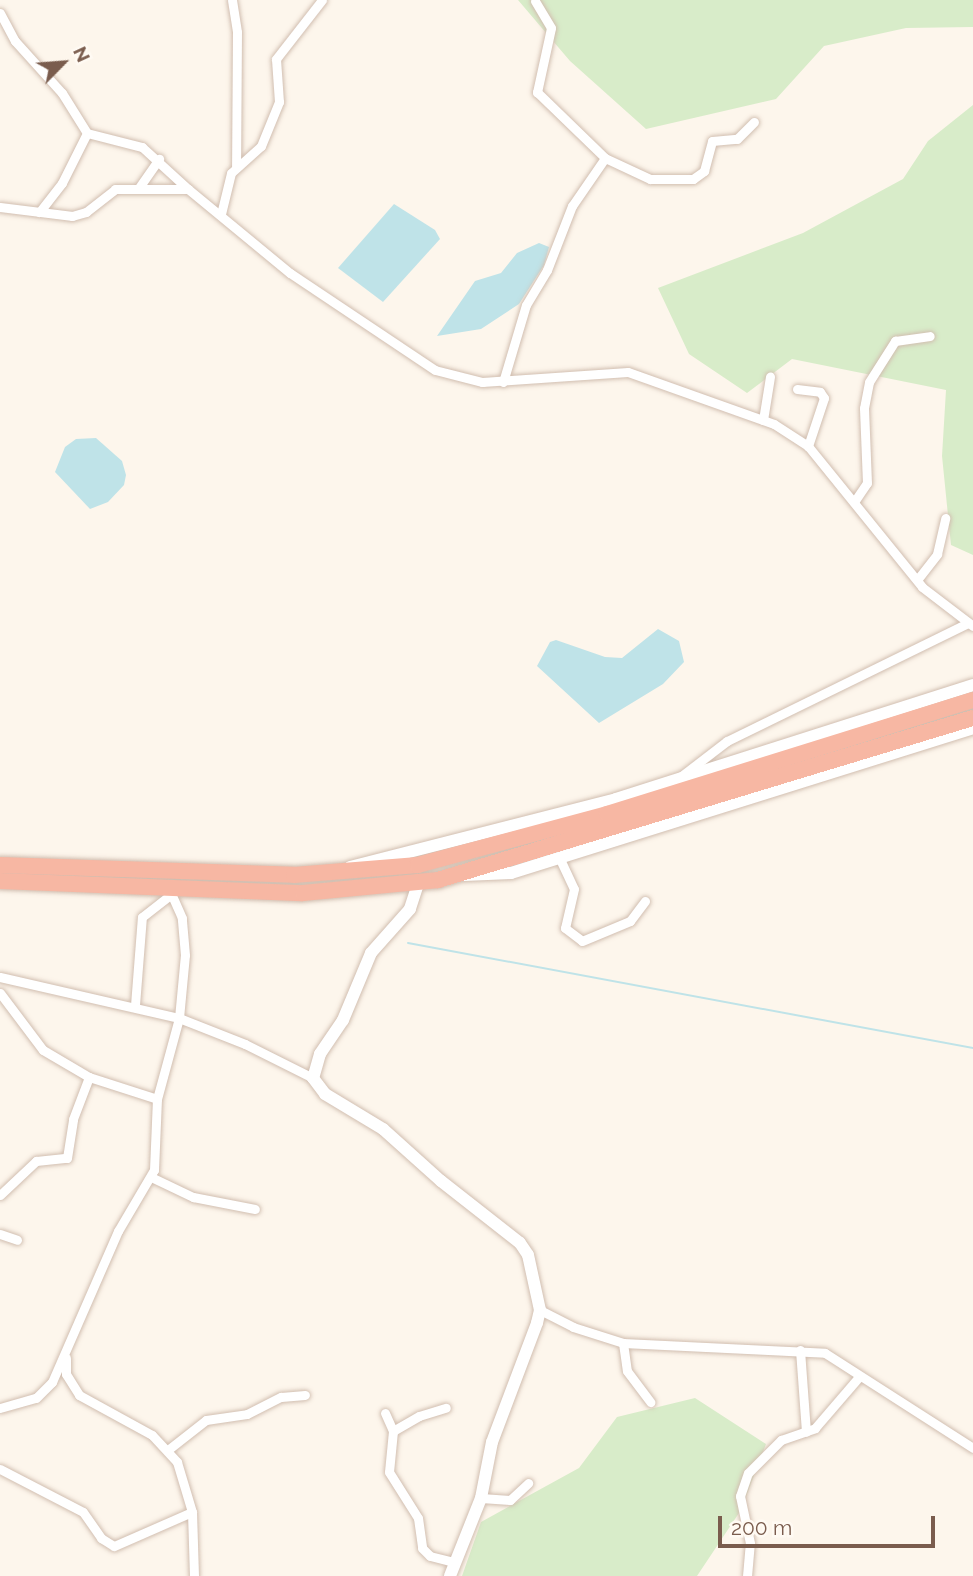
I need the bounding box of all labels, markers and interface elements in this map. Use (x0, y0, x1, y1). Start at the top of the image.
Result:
north arrow (28, 28, 98, 98)
text: N (69, 43, 95, 65)
scale bar (721, 1502, 938, 1546)
text: 200 m (731, 1515, 792, 1540)

